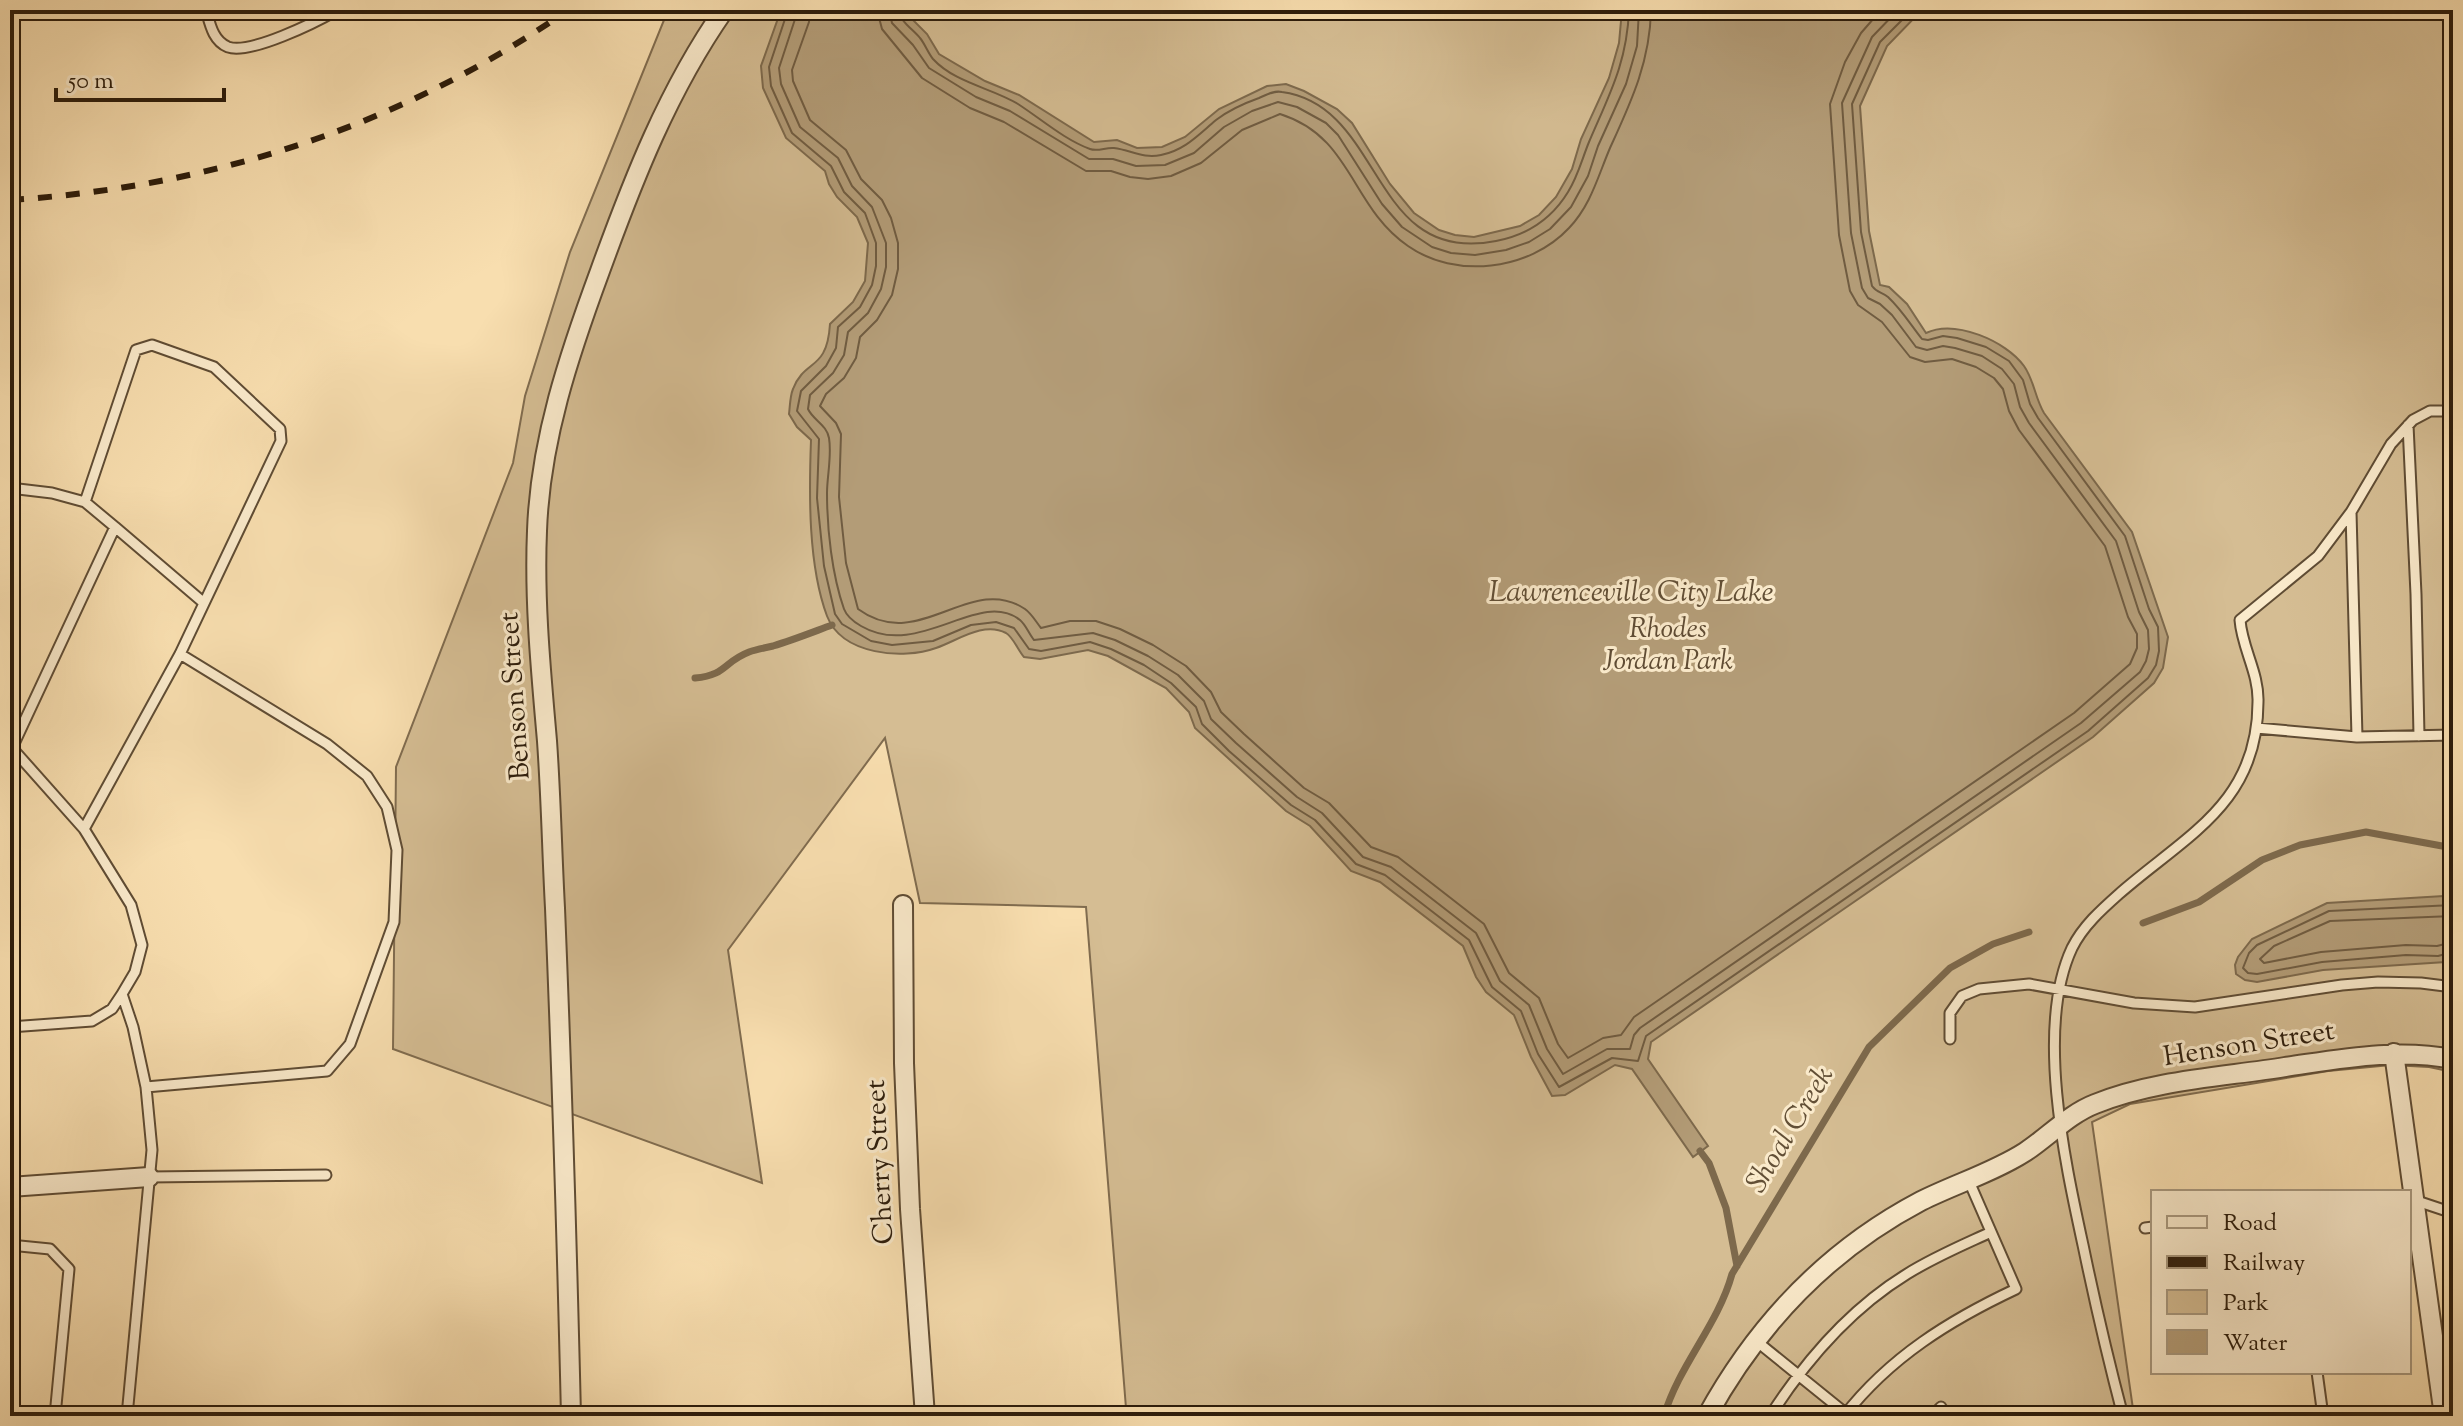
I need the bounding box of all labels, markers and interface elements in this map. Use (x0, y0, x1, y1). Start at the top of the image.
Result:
scale bar (56, 52, 224, 102)
text: 50 m (66, 65, 114, 99)
water label: Lawrenceville City Lake (1488, 572, 1774, 615)
street label: Benson Street (490, 610, 542, 781)
park label: Rhodes Jordan Park (1602, 610, 1733, 682)
street label: Henson Street (2160, 1012, 2338, 1078)
water label: Shoal Creek (1736, 1059, 1846, 1201)
street label: Cherry Street (857, 1078, 905, 1245)
legend (2151, 1190, 2411, 1374)
text: Road (2223, 1207, 2277, 1241)
text: Railway (2223, 1247, 2305, 1281)
text: Park (2223, 1287, 2269, 1321)
text: Water (2223, 1327, 2287, 1361)

